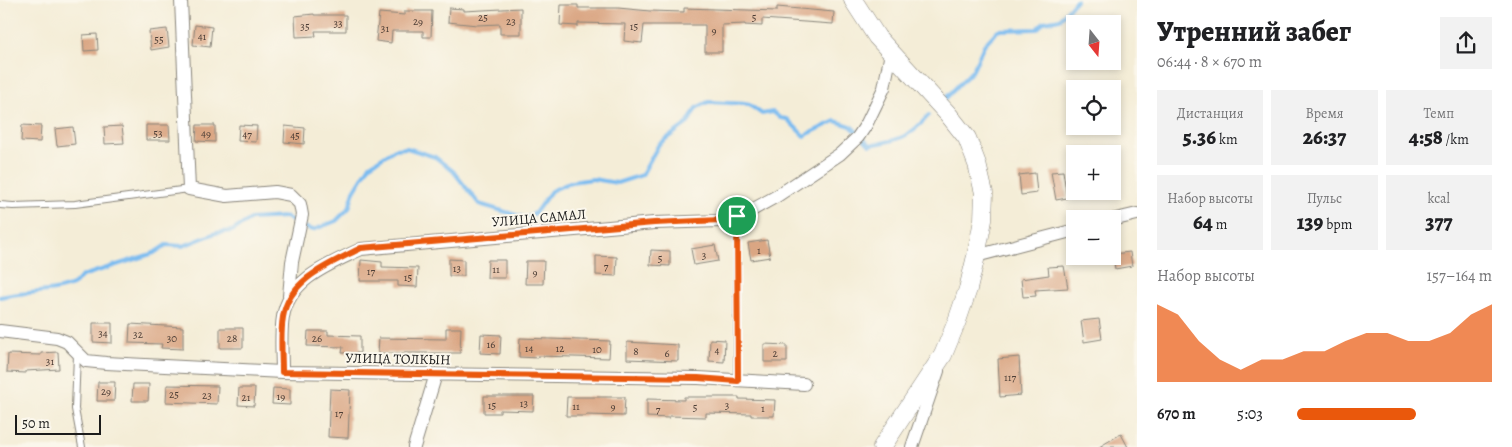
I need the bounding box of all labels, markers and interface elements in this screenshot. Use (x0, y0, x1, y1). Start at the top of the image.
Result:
house number: 25 (478, 10, 488, 25)
house number: 5 (752, 10, 757, 25)
text: Утренний забег (1157, 13, 1351, 51)
house number: 29 (413, 14, 423, 29)
house number: 23 (506, 14, 516, 29)
north arrow (1066, 15, 1121, 70)
map controls (1066, 15, 1121, 265)
house number: 33 (333, 16, 343, 31)
button: share (1440, 17, 1492, 69)
house number: 35 (300, 19, 310, 34)
house number: 15 (630, 19, 639, 34)
house number: 31 (381, 21, 389, 36)
house number: 9 (711, 23, 717, 38)
house number: 41 (198, 29, 207, 44)
house number: 55 (154, 32, 164, 47)
text: 06:44 · 8 × 670 m (1157, 51, 1262, 73)
button: locate (1066, 80, 1121, 135)
text: Дистанция (1177, 104, 1244, 123)
text: Время (1305, 104, 1344, 123)
text: Темп (1424, 104, 1454, 123)
text: 5.36 (1183, 123, 1216, 151)
text: 26:37 (1303, 123, 1346, 151)
text: 4:58 (1409, 123, 1443, 151)
house number: 53 (153, 126, 163, 141)
house number: 49 (201, 126, 211, 141)
house number: 47 (242, 127, 252, 142)
house number: 45 (290, 128, 300, 143)
text: km (1216, 130, 1238, 149)
text: /km (1443, 130, 1469, 149)
button: + (1066, 145, 1121, 200)
text: Набор высоты (1167, 189, 1253, 208)
text: Пульс (1307, 189, 1342, 208)
text: kcal (1428, 189, 1450, 208)
pin (716, 195, 758, 237)
icon: arrive (723, 202, 751, 230)
street label: УЛИЦА САМАЛ (491, 204, 587, 232)
text: 64 (1193, 208, 1213, 236)
text: 139 (1297, 208, 1323, 236)
text: 377 (1425, 208, 1452, 236)
button: − (1066, 210, 1121, 265)
text: m (1213, 215, 1227, 234)
text: bpm (1323, 215, 1352, 234)
house number: 1 (757, 243, 761, 258)
house number: 3 (702, 248, 706, 263)
house number: 5 (658, 251, 663, 266)
house number: 7 (604, 259, 609, 274)
house number: 13 (453, 261, 461, 276)
house number: 11 (492, 262, 500, 277)
house number: 17 (367, 264, 376, 279)
house number: 9 (532, 265, 538, 280)
text: Набор высоты (1157, 265, 1255, 287)
text: 157–164 m (1427, 265, 1492, 287)
house number: 15 (404, 270, 413, 285)
house number: 34 (98, 326, 108, 341)
house number: 32 (133, 327, 143, 342)
house number: 30 (167, 331, 177, 346)
house number: 28 (227, 331, 237, 346)
house number: 26 (312, 331, 322, 346)
house number: 16 (487, 337, 495, 352)
house number: 14 (525, 341, 533, 356)
house number: 12 (556, 341, 565, 356)
house number: 10 (592, 342, 602, 357)
house number: 4 (715, 343, 720, 358)
house number: 8 (633, 344, 639, 359)
house number: 6 (664, 346, 670, 361)
house number: 2 (772, 346, 778, 361)
street label: УЛИЦА ТОЛКЫН (345, 349, 451, 369)
house number: 31 (46, 354, 54, 369)
house number: 117 (1004, 370, 1016, 385)
house number: 29 (101, 384, 111, 399)
house number: 25 (169, 387, 179, 402)
house number: 23 (202, 388, 212, 403)
house number: 19 (277, 389, 285, 404)
house number: 21 (242, 390, 251, 405)
house number: 13 (520, 396, 528, 411)
house number: 15 (488, 398, 497, 413)
house number: 3 (725, 398, 729, 413)
house number: 11 (572, 399, 580, 414)
house number: 9 (610, 399, 616, 414)
house number: 5 (693, 400, 698, 415)
house number: 1 (761, 401, 765, 416)
house number: 7 (656, 402, 661, 417)
text: 670 m (1157, 403, 1196, 425)
text: 5:03 (1237, 403, 1263, 425)
house number: 17 (335, 406, 344, 421)
scale bar (15, 412, 101, 435)
text: 50 m (22, 414, 50, 433)

